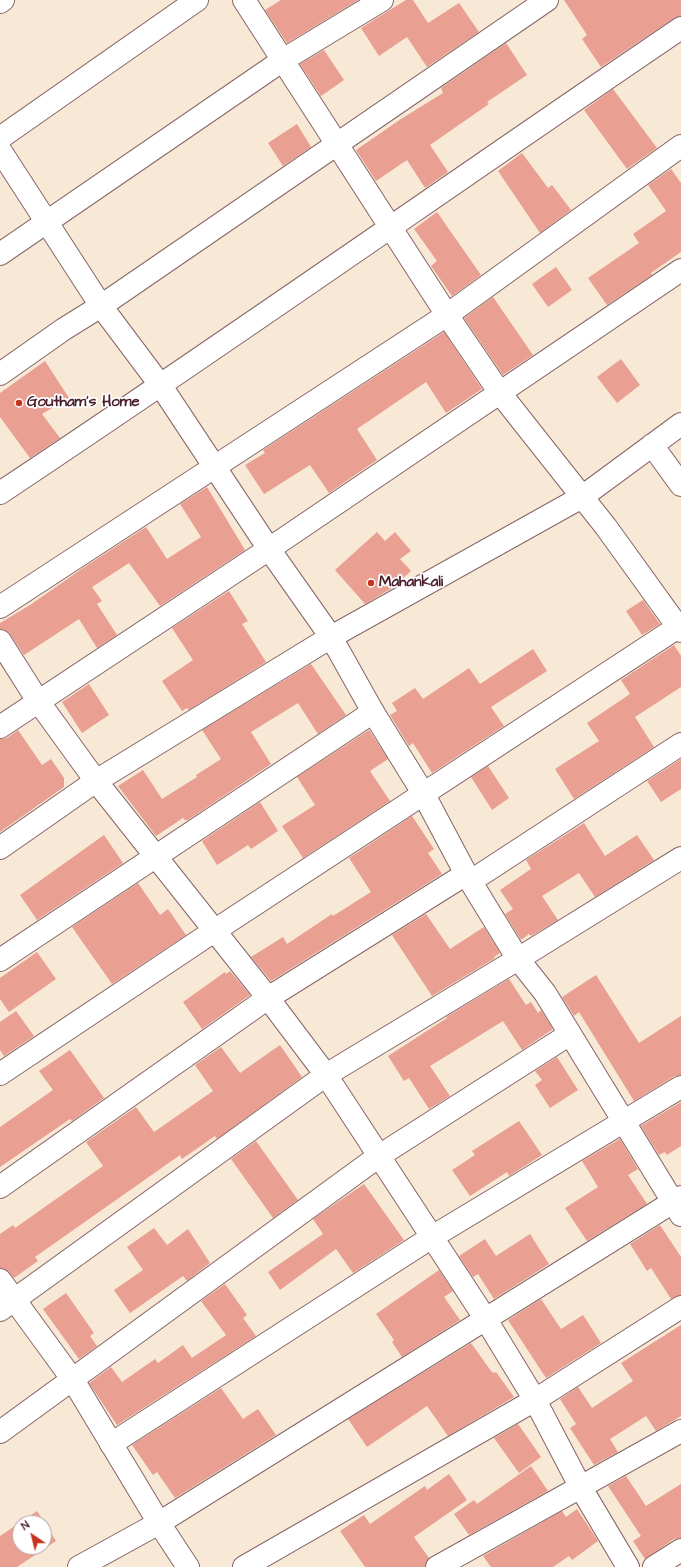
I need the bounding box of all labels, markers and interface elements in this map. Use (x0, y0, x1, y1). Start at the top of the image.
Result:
place label: Goutham's Home (27, 394, 140, 412)
marker: Goutham's Home (14, 398, 24, 408)
place label: Mahankali (379, 574, 443, 592)
marker: Mahankali (366, 578, 376, 588)
north arrow (12, 1515, 52, 1555)
text: N (18, 1517, 33, 1534)

